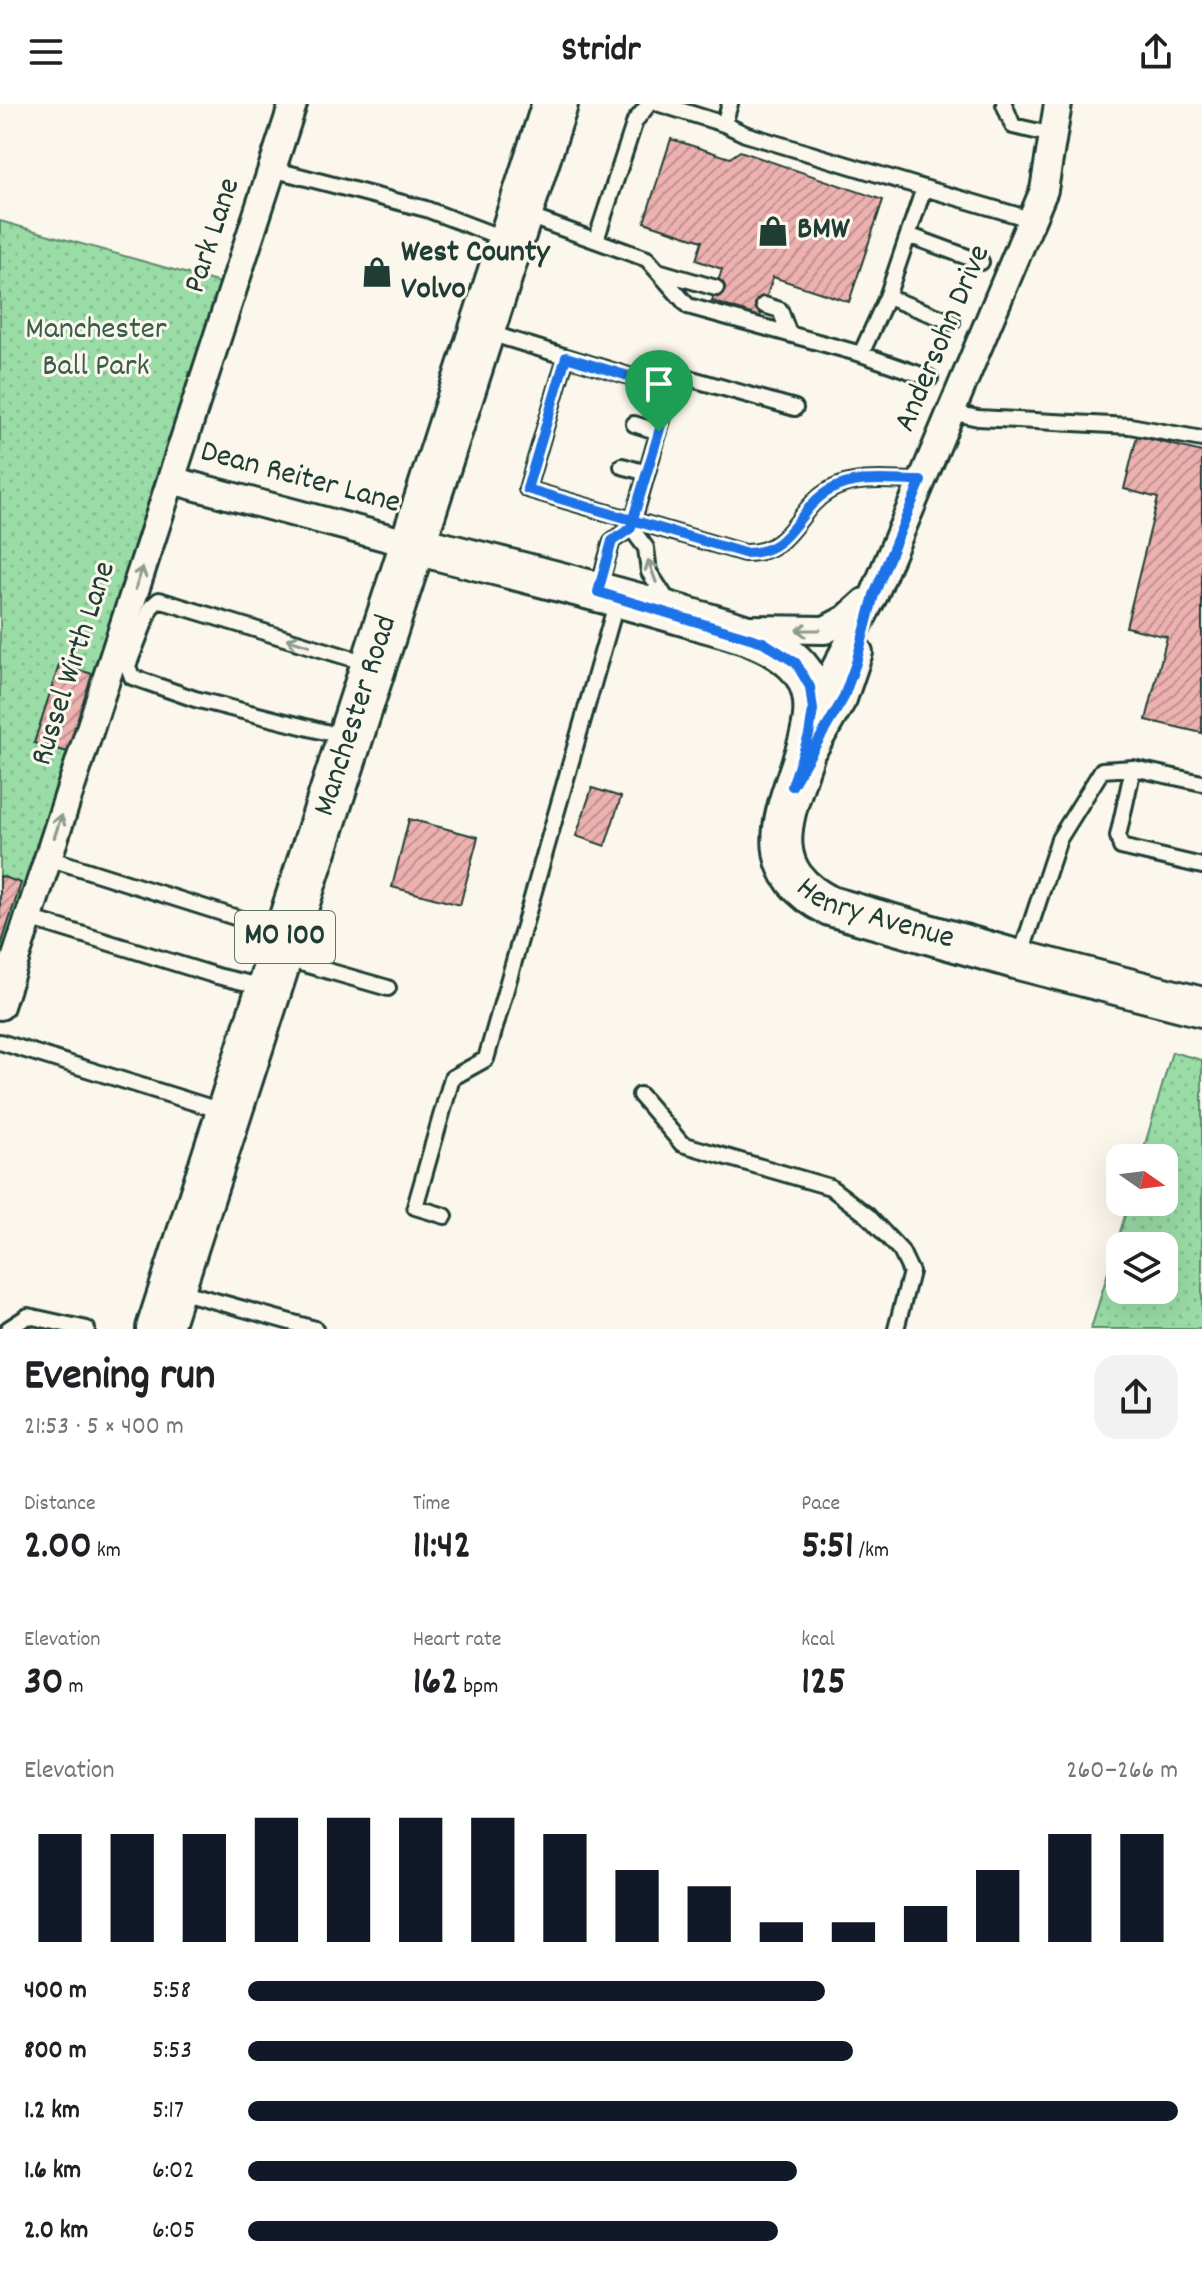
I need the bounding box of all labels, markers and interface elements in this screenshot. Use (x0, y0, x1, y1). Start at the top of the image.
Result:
text: Stridr (561, 26, 641, 78)
icon: menu (24, 30, 68, 74)
icon: share (1134, 30, 1178, 74)
street label: Park Lane (174, 172, 254, 300)
place label: BMW (797, 208, 850, 254)
shop icon: BMW (756, 214, 790, 248)
place label: West County Volvo (401, 231, 550, 314)
street label: Andersohn Drive (884, 238, 1004, 440)
shop icon: West County Volvo (360, 255, 394, 289)
park label: Manchester Ball Park (25, 308, 167, 391)
pin (625, 350, 693, 432)
icon: arrive (637, 362, 681, 406)
street label: Dean Reiter Lane (195, 430, 405, 528)
street label: Russel Wirth Lane (20, 556, 130, 772)
one-way arrow (644, 560, 659, 584)
one-way arrow (132, 566, 147, 591)
street label: Manchester Road (303, 610, 411, 823)
one-way arrow (795, 622, 822, 637)
one-way arrow (285, 634, 311, 649)
one-way arrow (52, 813, 67, 838)
street label: Henry Avenue (784, 868, 959, 963)
road number: MO 100 (235, 911, 335, 963)
north arrow (1106, 1144, 1178, 1216)
map controls (1106, 1144, 1178, 1304)
button: layers (1106, 1232, 1178, 1304)
text: Evening run (24, 1347, 215, 1410)
button: share (1094, 1355, 1178, 1439)
text: 21:53 · 5 × 400 m (24, 1409, 184, 1446)
text: Distance (24, 1489, 96, 1520)
text: Time (413, 1489, 450, 1520)
text: Pace (801, 1489, 840, 1520)
text: 2.00 (24, 1520, 92, 1577)
text: 11:42 (413, 1520, 471, 1577)
text: 5:51 (801, 1520, 854, 1577)
text: km (92, 1536, 121, 1567)
text: /km (854, 1536, 889, 1567)
text: Elevation (24, 1625, 101, 1656)
text: Heart rate (413, 1625, 502, 1656)
text: kcal (801, 1625, 835, 1656)
text: 30 (24, 1656, 64, 1713)
text: 162 (413, 1656, 459, 1713)
text: 125 (801, 1656, 846, 1713)
text: m (64, 1672, 84, 1703)
text: bpm (459, 1672, 498, 1703)
text: Elevation (24, 1753, 114, 1790)
text: 260–266 m (1066, 1753, 1178, 1790)
text: 400 m (24, 1973, 87, 2010)
text: 5:58 (152, 1973, 191, 2010)
text: 800 m (24, 2033, 87, 2070)
text: 5:53 (152, 2033, 192, 2070)
text: 1.2 km (24, 2093, 80, 2130)
text: 5:17 (152, 2093, 184, 2130)
text: 1.6 km (24, 2153, 81, 2190)
text: 6:02 (152, 2153, 195, 2190)
text: 2.0 km (24, 2213, 88, 2250)
text: 6:05 (152, 2213, 195, 2250)

